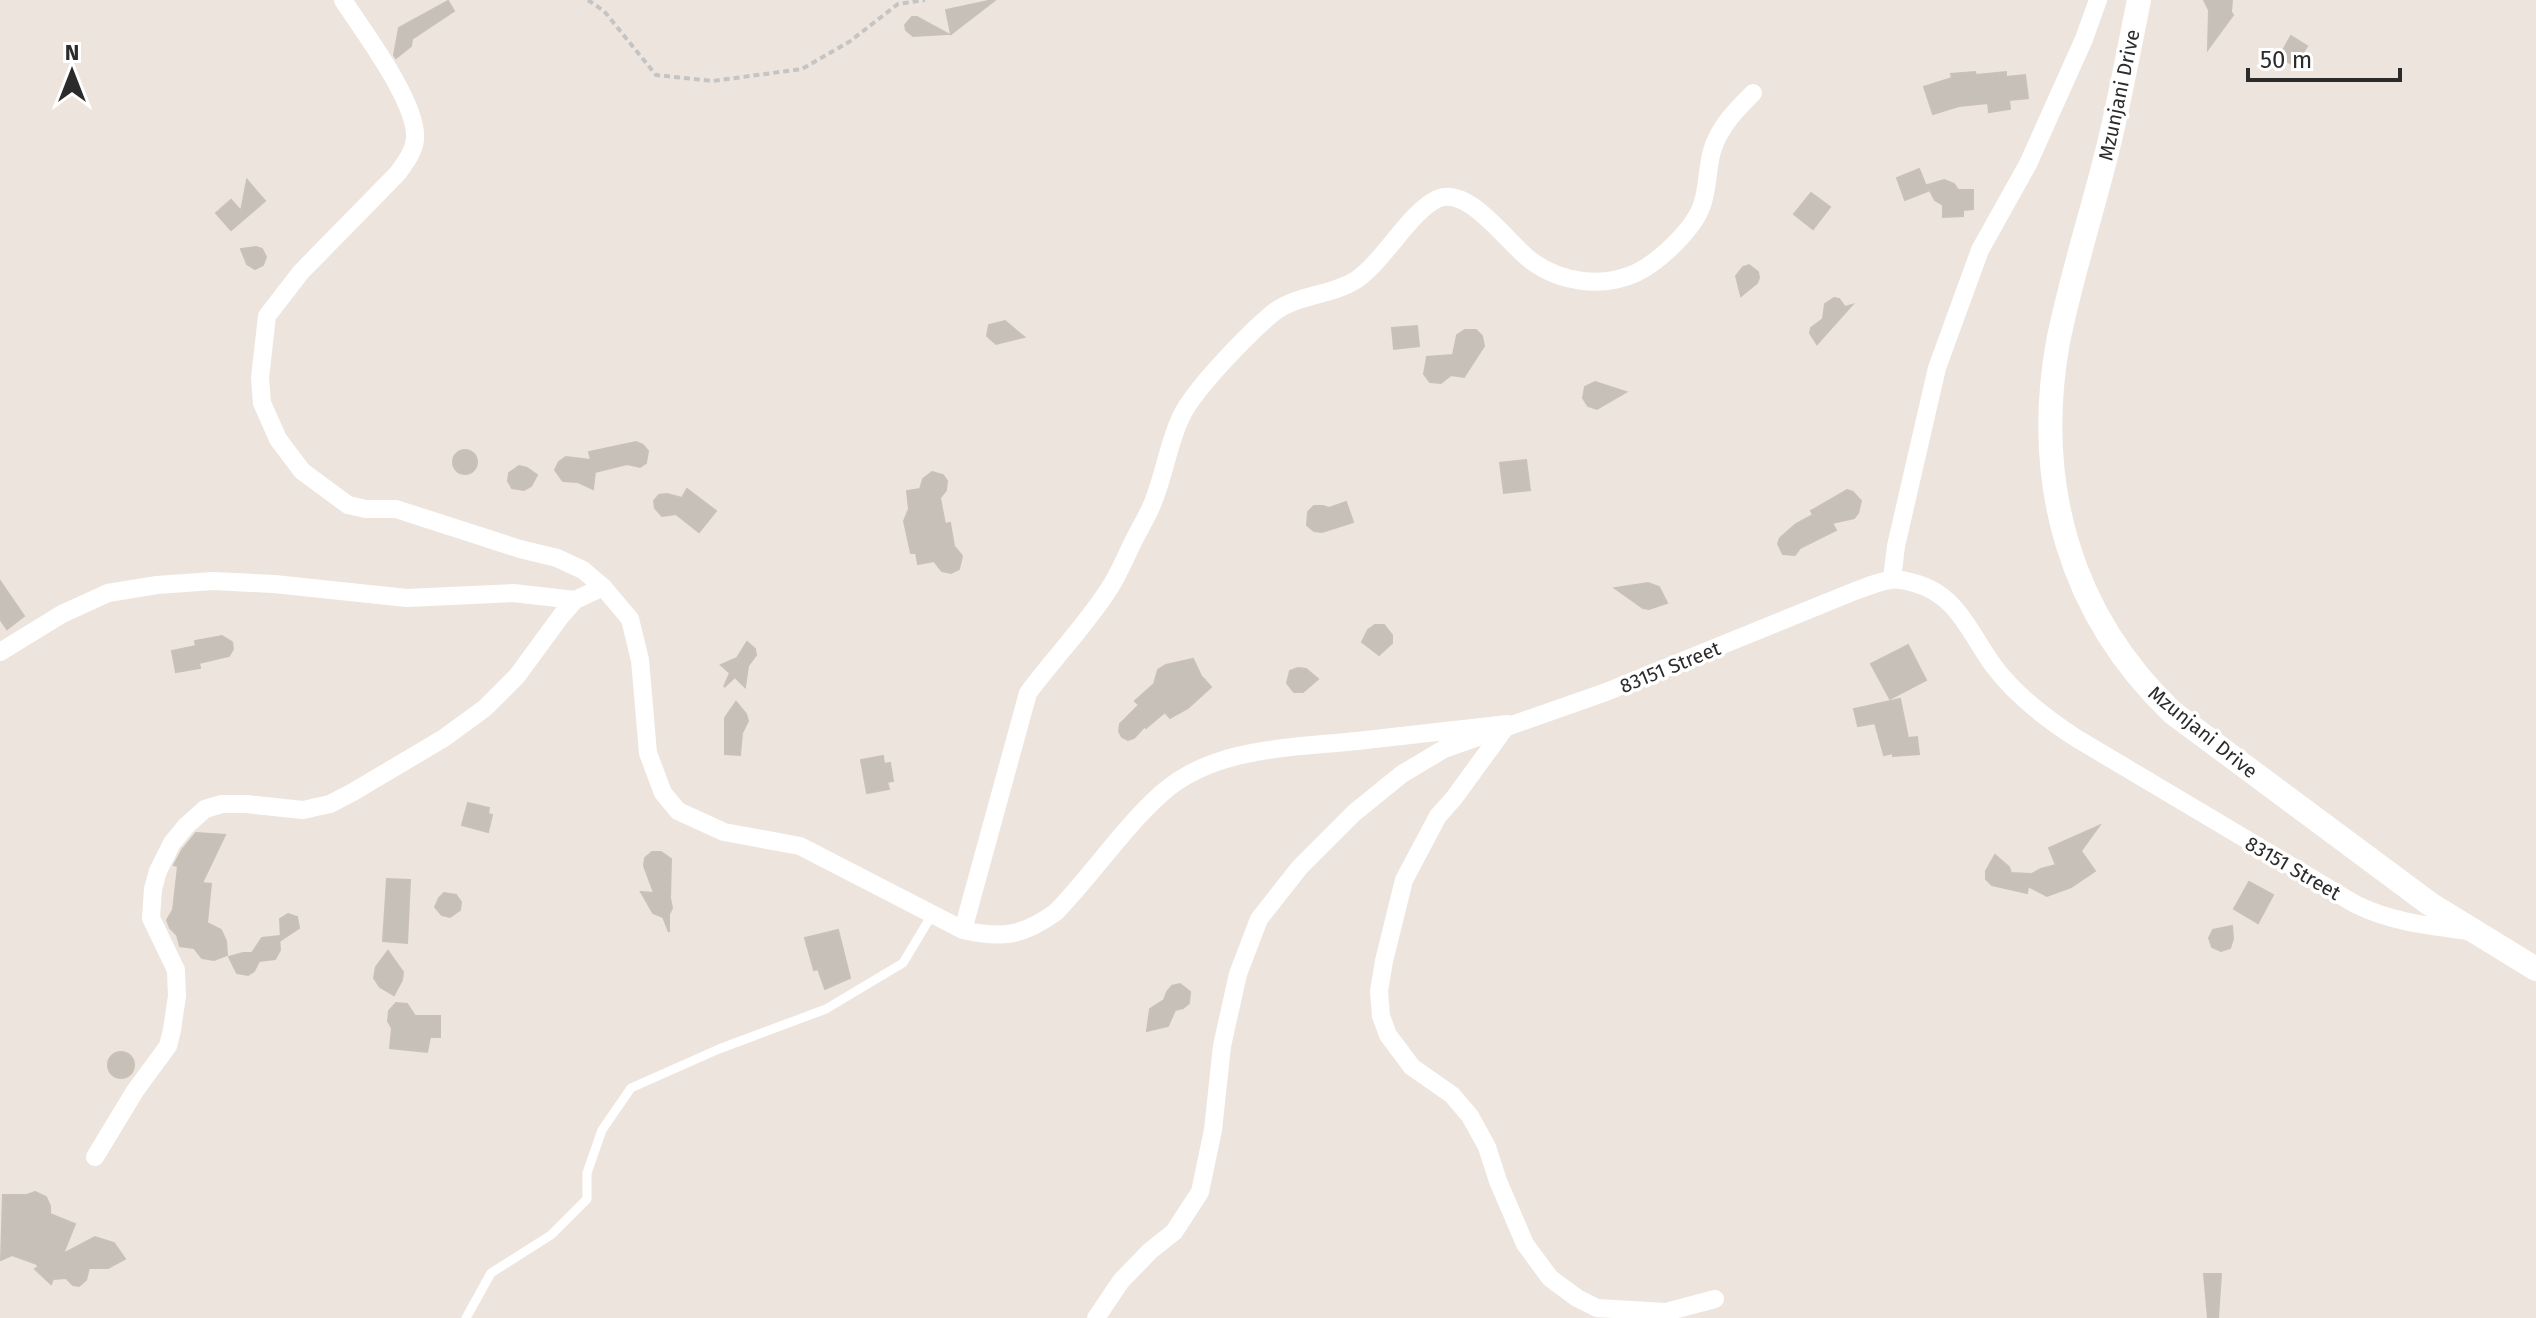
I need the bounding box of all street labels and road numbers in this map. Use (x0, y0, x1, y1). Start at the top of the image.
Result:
street label: Mzunjani Drive (2093, 27, 2145, 163)
street label: 83151 Street (1616, 636, 1725, 698)
street label: Mzunjani Drive (2144, 681, 2262, 783)
street label: 83151 Street (2241, 831, 2346, 905)

